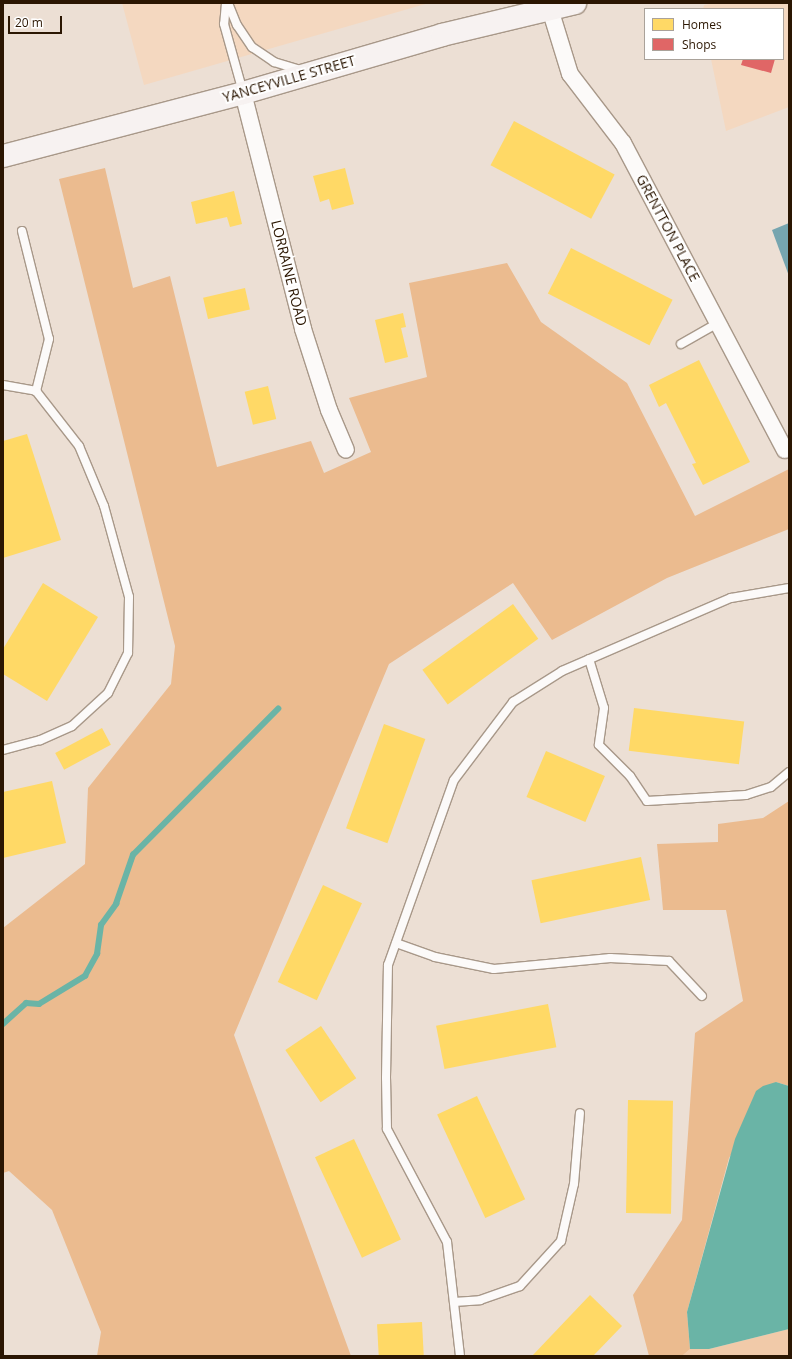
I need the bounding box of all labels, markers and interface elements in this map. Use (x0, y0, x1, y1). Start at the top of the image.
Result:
scale bar (10, 8, 64, 34)
legend (644, 8, 784, 60)
text: 20 m (15, 14, 43, 31)
text: Homes (682, 16, 722, 33)
text: Shops (682, 36, 716, 53)
street label: YANCEYVILLE STREET (221, 52, 357, 106)
street label: GRENTTON PLACE (633, 172, 703, 284)
street label: LORRAINE ROAD (268, 218, 310, 328)

